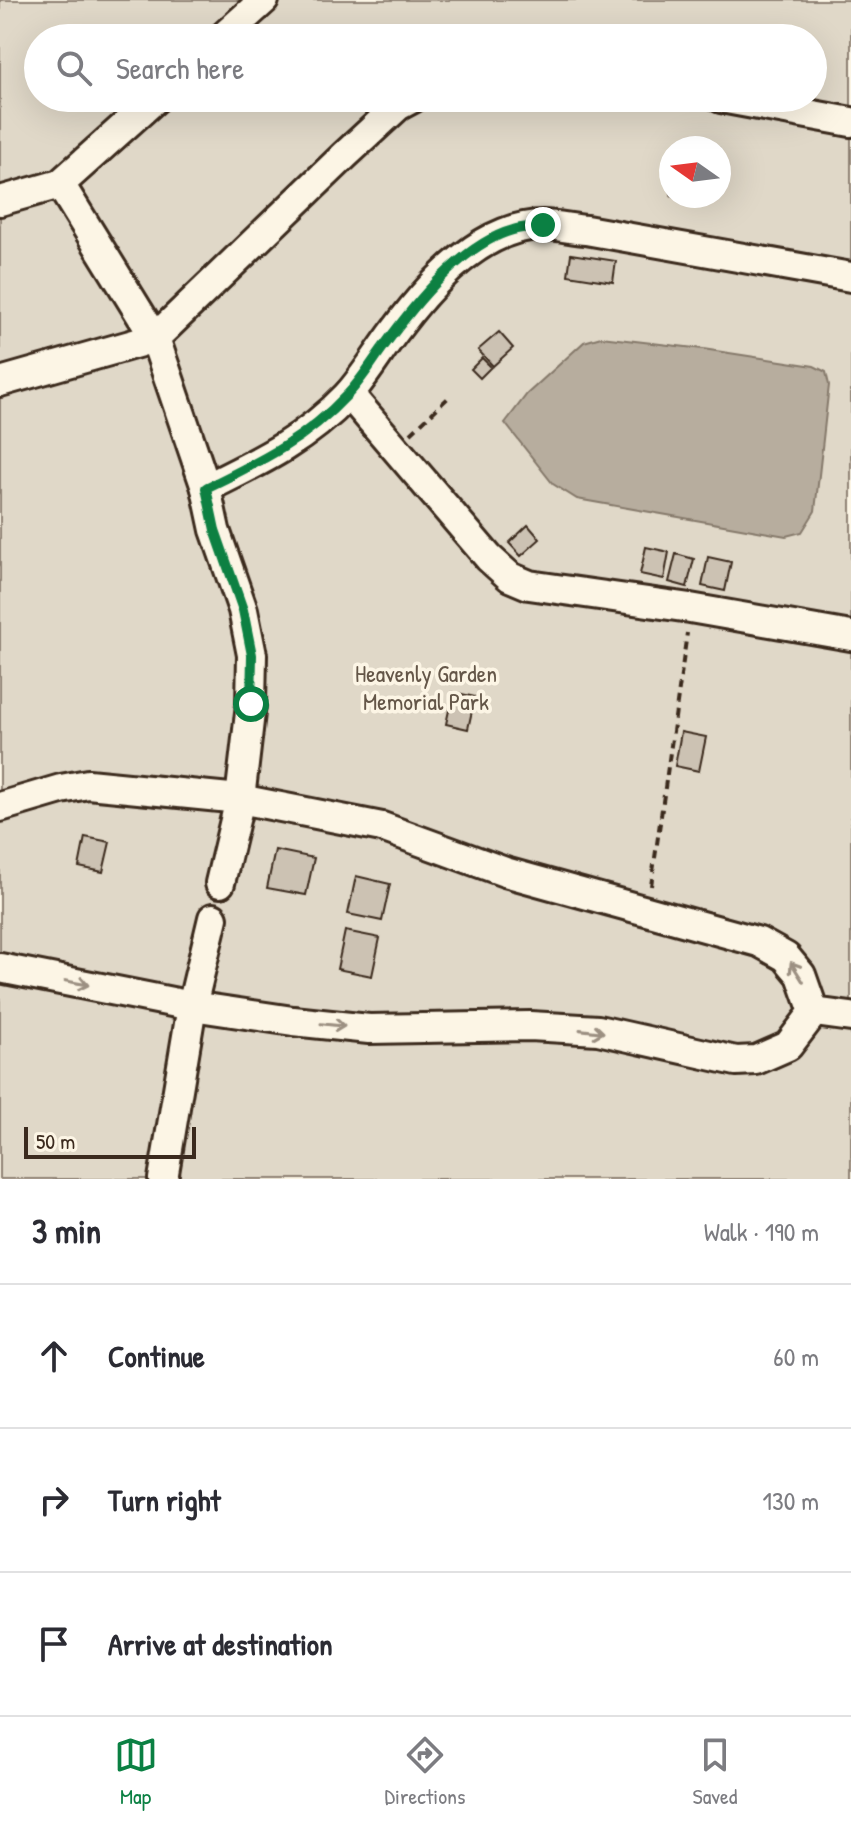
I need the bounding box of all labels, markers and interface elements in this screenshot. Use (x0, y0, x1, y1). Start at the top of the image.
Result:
search box (24, 24, 827, 112)
icon: search (52, 46, 96, 90)
text: Search here (116, 48, 244, 88)
north arrow (659, 136, 731, 208)
route end (525, 207, 561, 243)
park label: Heavenly Garden Memorial Park (355, 657, 497, 717)
route start (233, 686, 269, 722)
one-way arrow (788, 962, 805, 984)
one-way arrow (63, 976, 89, 991)
one-way arrow (319, 1018, 346, 1033)
one-way arrow (579, 1023, 605, 1038)
scale bar (24, 1123, 196, 1159)
text: 50 m (36, 1126, 75, 1156)
text: 3 min (32, 1208, 101, 1254)
text: Walk · 190 m (704, 1214, 819, 1249)
icon: ahead (32, 1334, 76, 1378)
text: Continue (108, 1336, 205, 1376)
text: 60 m (773, 1339, 819, 1374)
icon: right (32, 1478, 76, 1522)
text: Turn right (108, 1480, 221, 1520)
text: 130 m (763, 1483, 819, 1518)
icon: arrive (32, 1622, 76, 1666)
text: Arrive at destination (108, 1624, 333, 1664)
tab: Map (114, 1733, 158, 1811)
tab: Directions (385, 1733, 466, 1811)
tab: Saved (693, 1733, 737, 1811)

